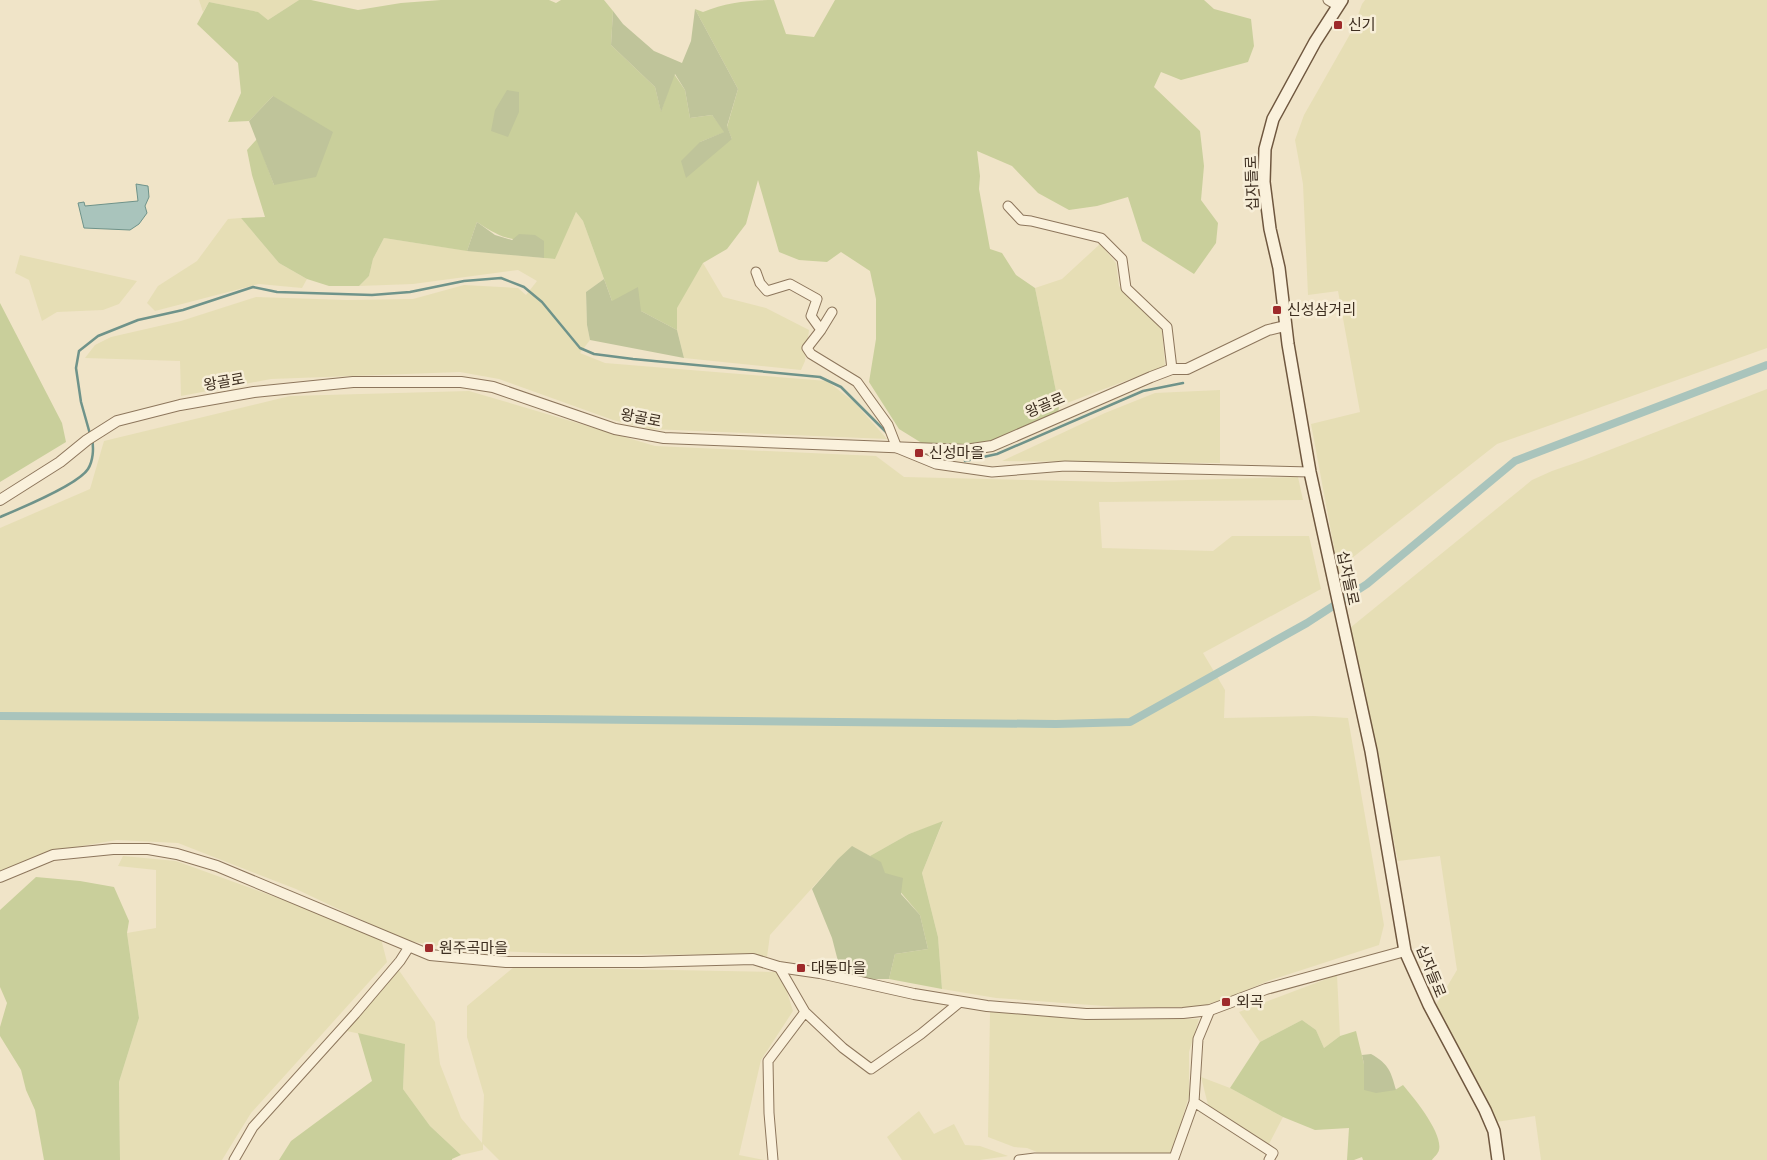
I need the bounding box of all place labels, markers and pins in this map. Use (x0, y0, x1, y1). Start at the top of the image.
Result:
place label: 신기 (1348, 16, 1376, 34)
marker: 신기 (1332, 19, 1344, 31)
place label: 신성삼거리 (1287, 301, 1356, 319)
marker: 신성삼거리 (1271, 304, 1283, 316)
place label: 신성마을 (929, 444, 984, 462)
marker: 신성마을 (913, 447, 925, 459)
place label: 원주곡마을 (439, 939, 508, 957)
marker: 원주곡마을 (423, 942, 435, 954)
place label: 대동마을 (811, 959, 866, 977)
marker: 대동마을 (795, 962, 807, 974)
place label: 외곡 (1236, 993, 1264, 1011)
marker: 외곡 (1220, 996, 1232, 1008)

